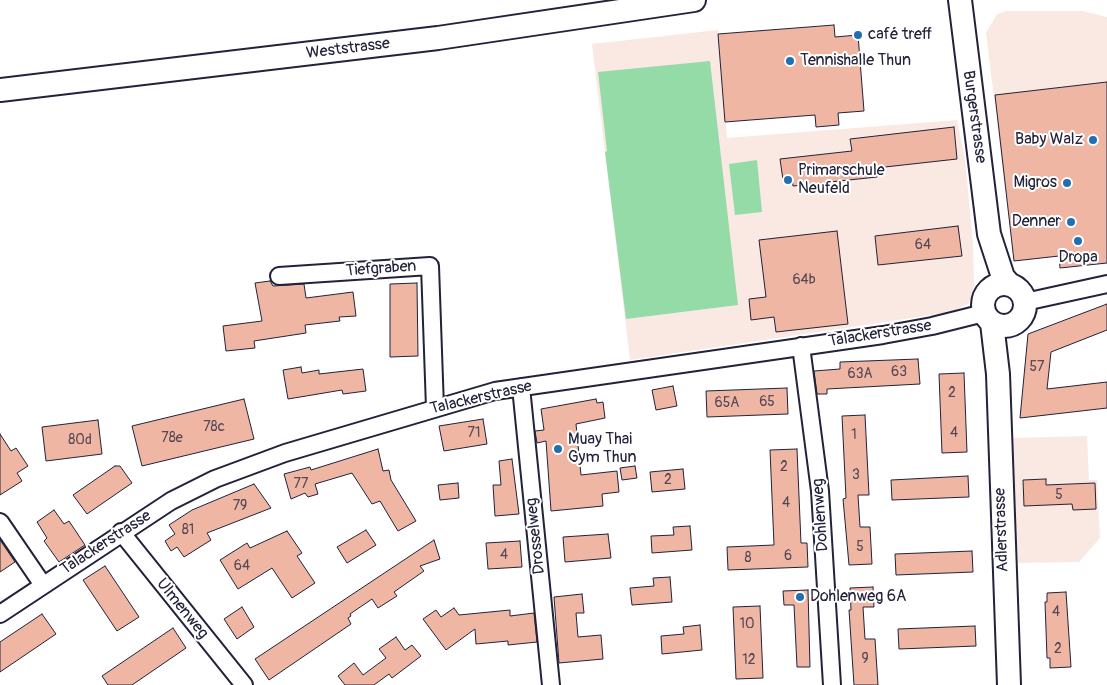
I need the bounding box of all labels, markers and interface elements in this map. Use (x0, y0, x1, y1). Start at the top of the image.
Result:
place label: café treff (868, 25, 932, 45)
marker: café treff (852, 29, 864, 41)
street label: Weststrasse (305, 34, 391, 64)
place label: Tennishalle Thun (800, 51, 911, 71)
marker: Tennishalle Thun (784, 55, 796, 67)
street label: Burgerstrasse (958, 69, 990, 165)
place label: Baby Walz (1015, 130, 1083, 150)
marker: Baby Walz (1087, 134, 1099, 146)
place label: Primarschule Neufeld (798, 161, 885, 199)
place label: Migros (1013, 173, 1057, 193)
marker: Primarschule Neufeld (782, 174, 794, 186)
marker: Migros (1061, 177, 1073, 189)
place label: Denner (1012, 212, 1061, 232)
marker: Denner (1065, 216, 1077, 228)
marker: Dropa (1072, 235, 1084, 247)
house number: 64 (915, 237, 931, 253)
place label: Dropa (1058, 248, 1098, 268)
street label: Tiefgraben (345, 257, 417, 281)
house number: 64b (792, 272, 816, 288)
street label: Talackerstrasse (827, 316, 933, 352)
house number: 57 (1030, 359, 1044, 375)
house number: 63 (891, 364, 907, 380)
house number: 63A (847, 366, 873, 382)
street label: Talackerstrasse (428, 377, 534, 419)
house number: 2 (948, 385, 956, 401)
house number: 65 (759, 394, 775, 410)
house number: 65A (715, 395, 739, 411)
house number: 78c (203, 419, 225, 435)
house number: 71 (468, 425, 480, 441)
house number: 4 (950, 425, 958, 441)
house number: 1 (851, 427, 857, 443)
house number: 78e (161, 430, 183, 446)
place label: Muay Thai Gym Thun (568, 430, 637, 468)
house number: 80d (68, 432, 92, 448)
marker: Muay Thai Gym Thun (552, 443, 564, 455)
house number: 2 (780, 459, 788, 475)
house number: 3 (852, 467, 860, 483)
house number: 2 (664, 472, 672, 488)
house number: 77 (294, 476, 308, 492)
street label: Dohlenweg (809, 478, 833, 552)
street label: Adlerstrasse (991, 487, 1013, 573)
house number: 5 (1055, 487, 1063, 503)
house number: 4 (782, 495, 790, 511)
street label: Drosselweg (522, 497, 550, 575)
house number: 79 (233, 498, 247, 514)
street label: Talackerstrasse (57, 507, 155, 579)
house number: 81 (182, 522, 194, 538)
house number: 5 (856, 539, 864, 555)
house number: 4 (500, 547, 508, 563)
house number: 6 (784, 548, 792, 564)
house number: 8 (744, 550, 752, 566)
house number: 64 (234, 558, 250, 574)
street label: Ulmenweg (152, 575, 212, 643)
place label: Dohlenweg 6A (810, 587, 906, 607)
marker: Dohlenweg 6A (794, 591, 806, 603)
house number: 4 (1052, 604, 1060, 620)
house number: 10 (739, 616, 755, 632)
house number: 2 (1054, 641, 1062, 657)
house number: 9 (861, 651, 869, 667)
house number: 12 (742, 652, 756, 668)

